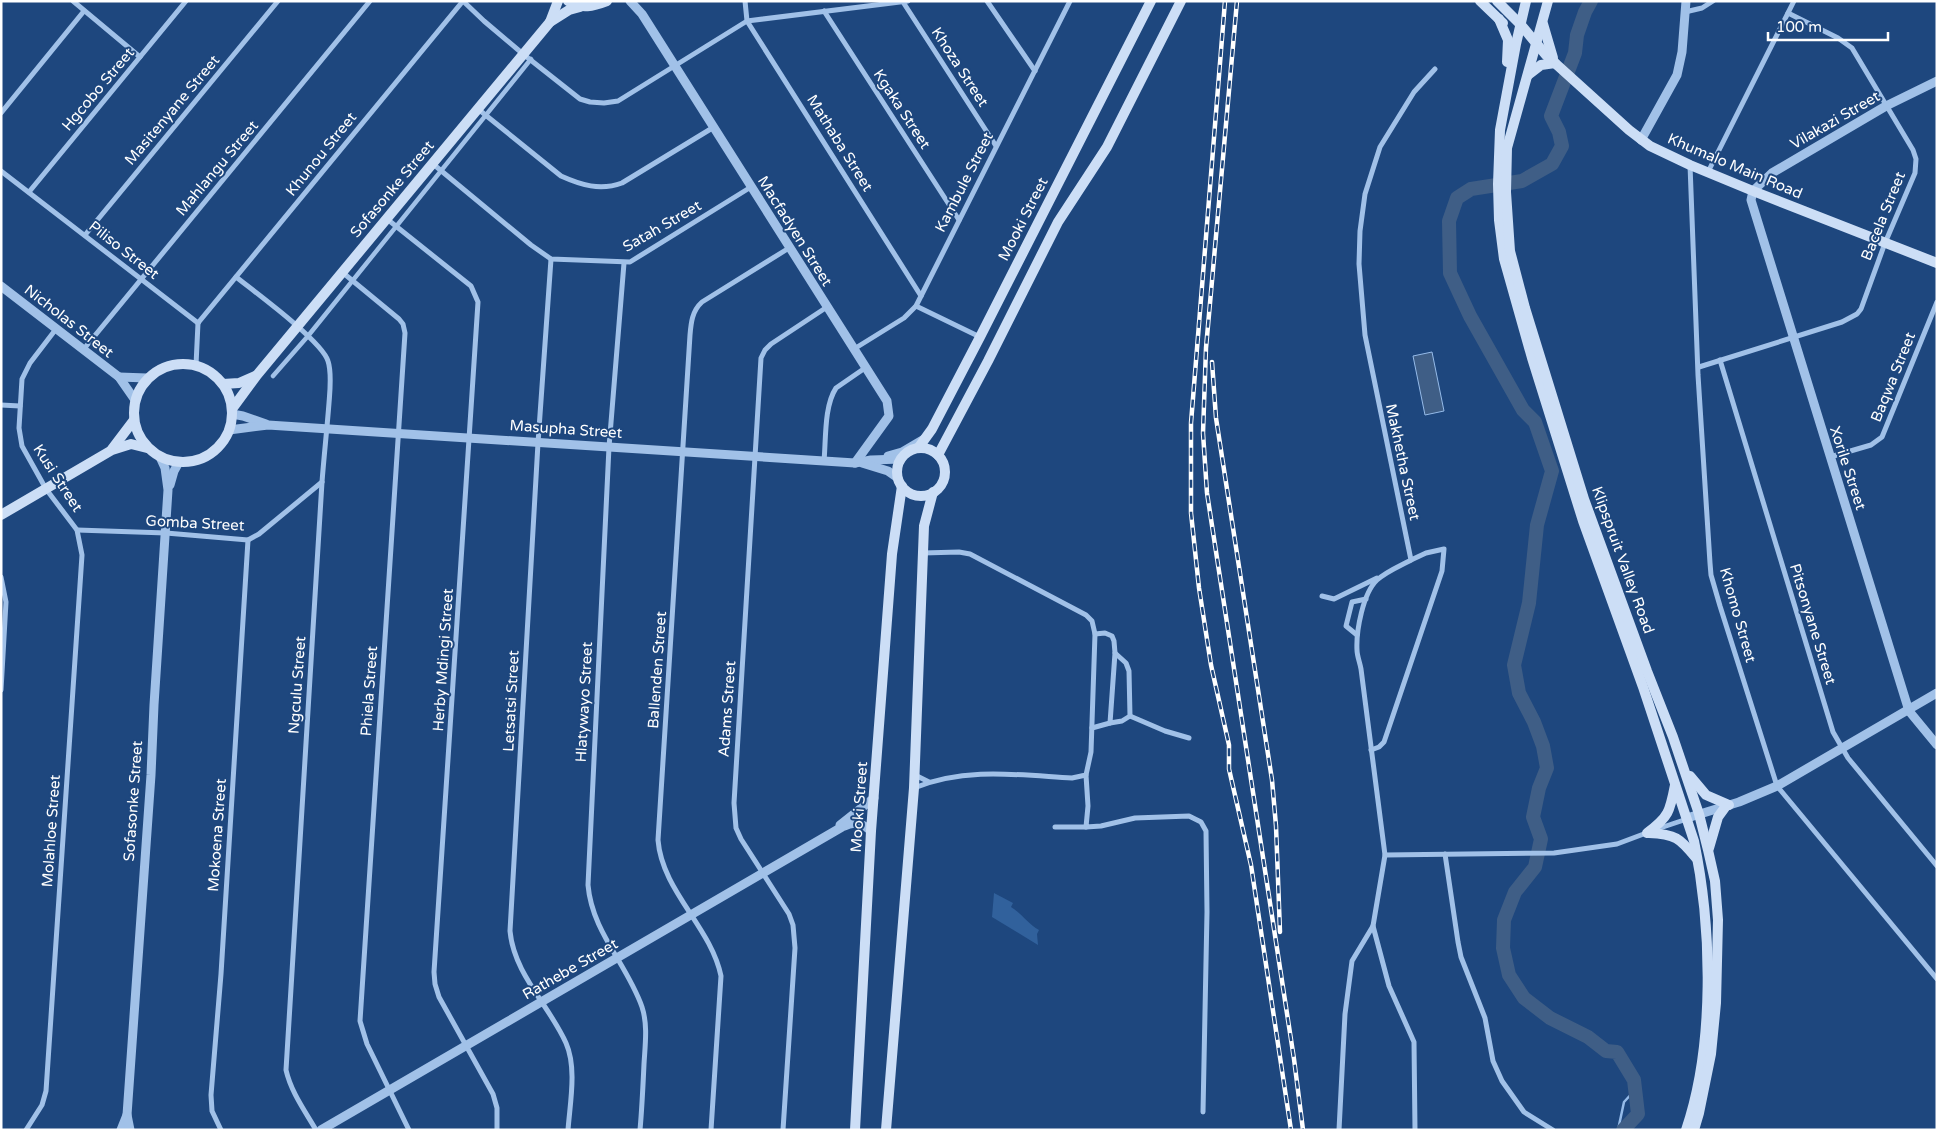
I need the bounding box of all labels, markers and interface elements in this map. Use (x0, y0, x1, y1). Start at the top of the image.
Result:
scale bar (1768, 10, 1888, 42)
text: 100 m (1776, 18, 1822, 36)
street label: Khoza Street (928, 24, 992, 110)
street label: Hgcobo Street (58, 44, 138, 134)
street label: Masitenyane Street (121, 51, 223, 169)
street label: Kgaka Street (870, 66, 935, 152)
street label: Vilakazi Street (1787, 87, 1883, 153)
street label: Mathaba Street (803, 91, 877, 195)
street label: Khunou Street (282, 108, 360, 199)
street label: Mahlangu Street (172, 117, 262, 219)
street label: Kambule Street (931, 129, 997, 235)
street label: Khumalo Main Road (1665, 129, 1805, 203)
street label: Sofasonke Street (346, 137, 438, 241)
street label: Bacela Street (1857, 169, 1909, 263)
street label: Macfadyen Street (754, 173, 836, 290)
street label: Mooki Street (994, 174, 1052, 264)
street label: Satah Street (620, 196, 705, 256)
street label: Piliso Street (85, 217, 163, 283)
street label: Nicholas Street (21, 281, 117, 362)
street label: Baqwa Street (1867, 329, 1919, 425)
street label: Makhetha Street (1382, 402, 1424, 522)
street label: Masupha Street (509, 416, 623, 442)
street label: Xorile Street (1826, 424, 1870, 512)
street label: Kusi Street (30, 441, 87, 515)
street label: Klipspruit Valley Road (1588, 484, 1658, 636)
street label: Gomba Street (145, 511, 245, 535)
street label: Pitsonyane Street (1786, 561, 1840, 687)
street label: Khomo Street (1716, 565, 1760, 665)
street label: Herby Mdingi Street (429, 588, 457, 732)
street label: Ballenden Street (644, 610, 670, 729)
street label: Ngculu Street (285, 635, 309, 735)
street label: Hlatywayo Street (572, 641, 596, 763)
street label: Phiela Street (357, 645, 381, 737)
street label: Letsatsi Street (499, 649, 523, 752)
street label: Adams Street (715, 660, 739, 758)
street label: Sofasonke Street (120, 740, 146, 862)
street label: Mooki Street (847, 761, 871, 853)
street label: Molahloe Street (38, 774, 64, 888)
street label: Mokoena Street (204, 778, 230, 892)
street label: Rathebe Street (519, 934, 621, 1004)

